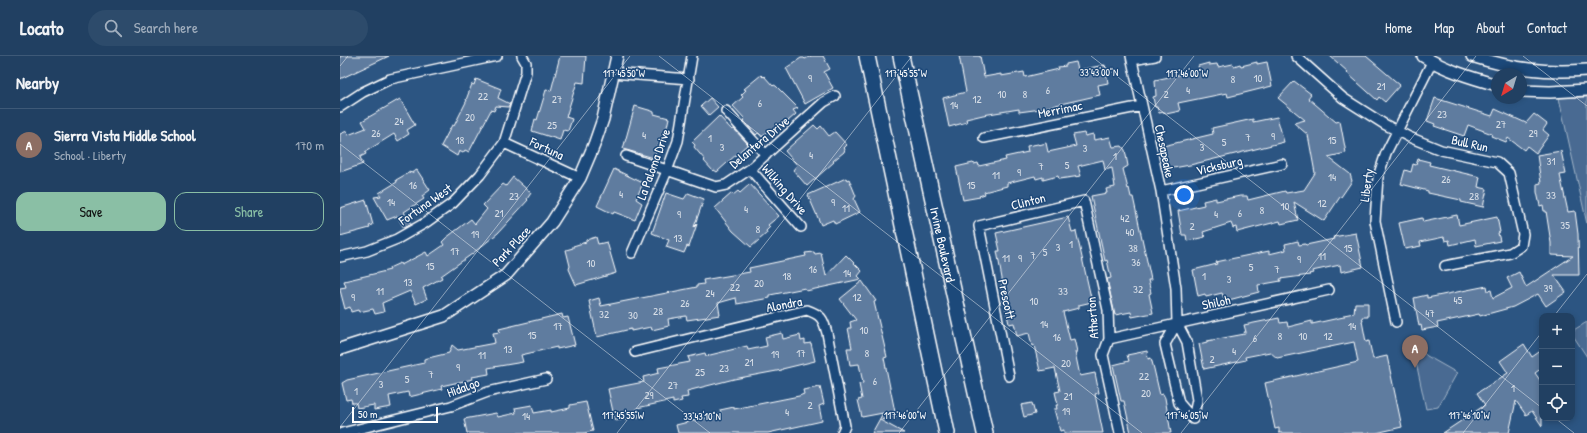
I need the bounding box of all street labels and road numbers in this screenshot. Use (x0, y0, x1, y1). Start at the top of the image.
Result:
street label: Merrimac (1036, 96, 1084, 122)
street label: Delantera Drive (725, 112, 793, 172)
street label: Chesapeake (1151, 123, 1179, 179)
street label: La Paloma Drive (632, 126, 674, 202)
street label: Bull Run (1450, 130, 1490, 156)
street label: Fortuna (526, 132, 567, 164)
street label: Vicksburg (1194, 151, 1244, 179)
street label: Wilking Drive (758, 160, 812, 218)
street label: Liberty (1355, 167, 1377, 203)
street label: Fortuna West (394, 179, 456, 230)
street label: Clinton (1009, 188, 1047, 214)
street label: Irvine Boulevard (926, 205, 960, 284)
street label: Park Place (487, 222, 535, 270)
street label: Prescott (994, 277, 1020, 321)
street label: Shiloh (1200, 290, 1232, 314)
street label: Alondra (765, 292, 803, 316)
street label: Atherton (1082, 296, 1102, 340)
street label: Hidalgo (444, 373, 482, 401)

